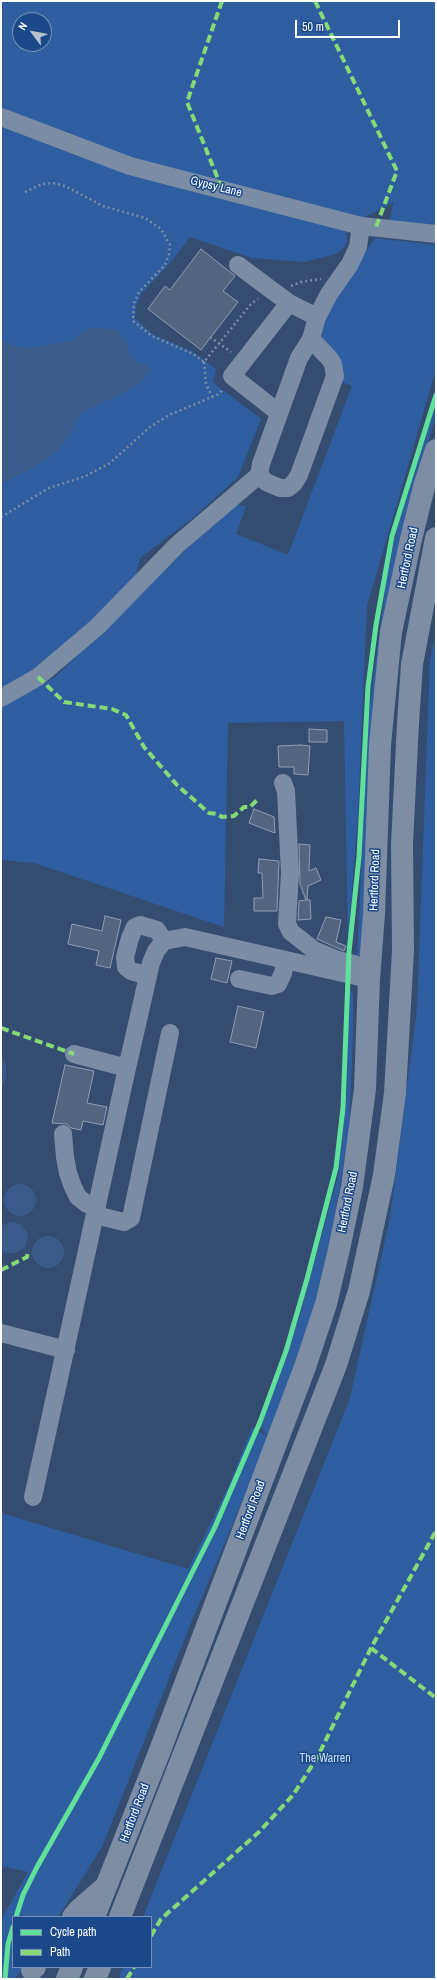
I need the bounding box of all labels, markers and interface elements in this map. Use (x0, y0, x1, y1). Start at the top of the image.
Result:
north arrow (12, 12, 52, 52)
scale bar (297, 12, 402, 38)
text: 50 m (302, 19, 324, 35)
text: N (15, 20, 30, 33)
street label: Gypsy Lane (189, 174, 243, 200)
street label: Hertford Road (395, 526, 421, 590)
street label: Hertford Road (367, 849, 383, 911)
street label: Hertford Road (335, 1170, 361, 1234)
street label: Hertford Road (233, 1479, 269, 1541)
park label: The Warren (299, 1752, 351, 1766)
street label: Hertford Road (117, 1782, 153, 1844)
legend (12, 1916, 152, 1968)
text: Cycle path (50, 1924, 97, 1940)
text: Path (50, 1944, 70, 1960)

